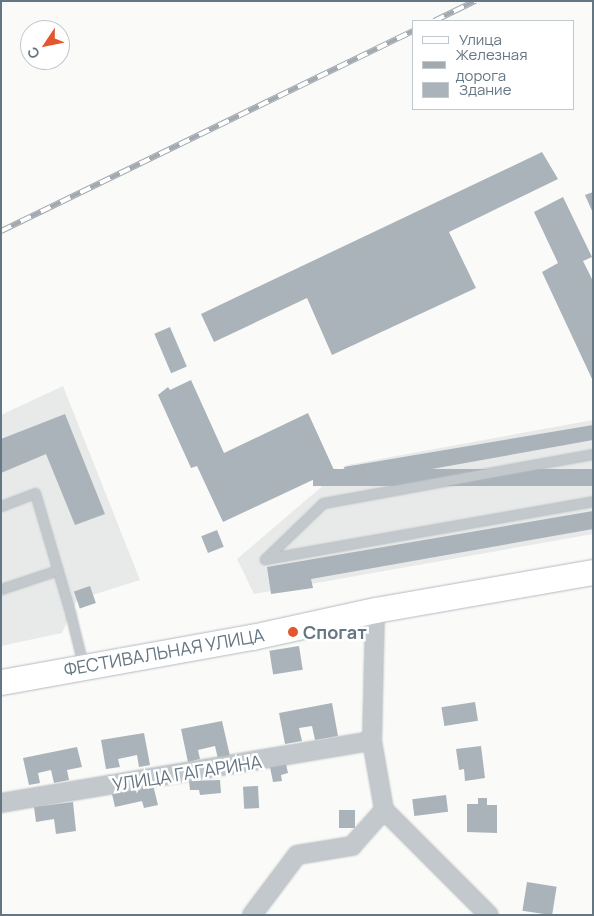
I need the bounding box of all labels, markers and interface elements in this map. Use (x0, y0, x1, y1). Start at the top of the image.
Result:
north arrow (20, 20, 70, 70)
legend (412, 20, 574, 110)
text: Улица (459, 29, 502, 50)
text: С (22, 44, 44, 63)
text: Железная дорога (456, 44, 527, 86)
text: Здание (459, 79, 511, 100)
place label: Спогат (303, 621, 367, 643)
street label: ФЕСТИВАЛЬНАЯ УЛИЦА (62, 624, 266, 680)
marker: Спогат (287, 626, 299, 638)
street label: УЛИЦА ГАГАРИНА (111, 751, 263, 795)

